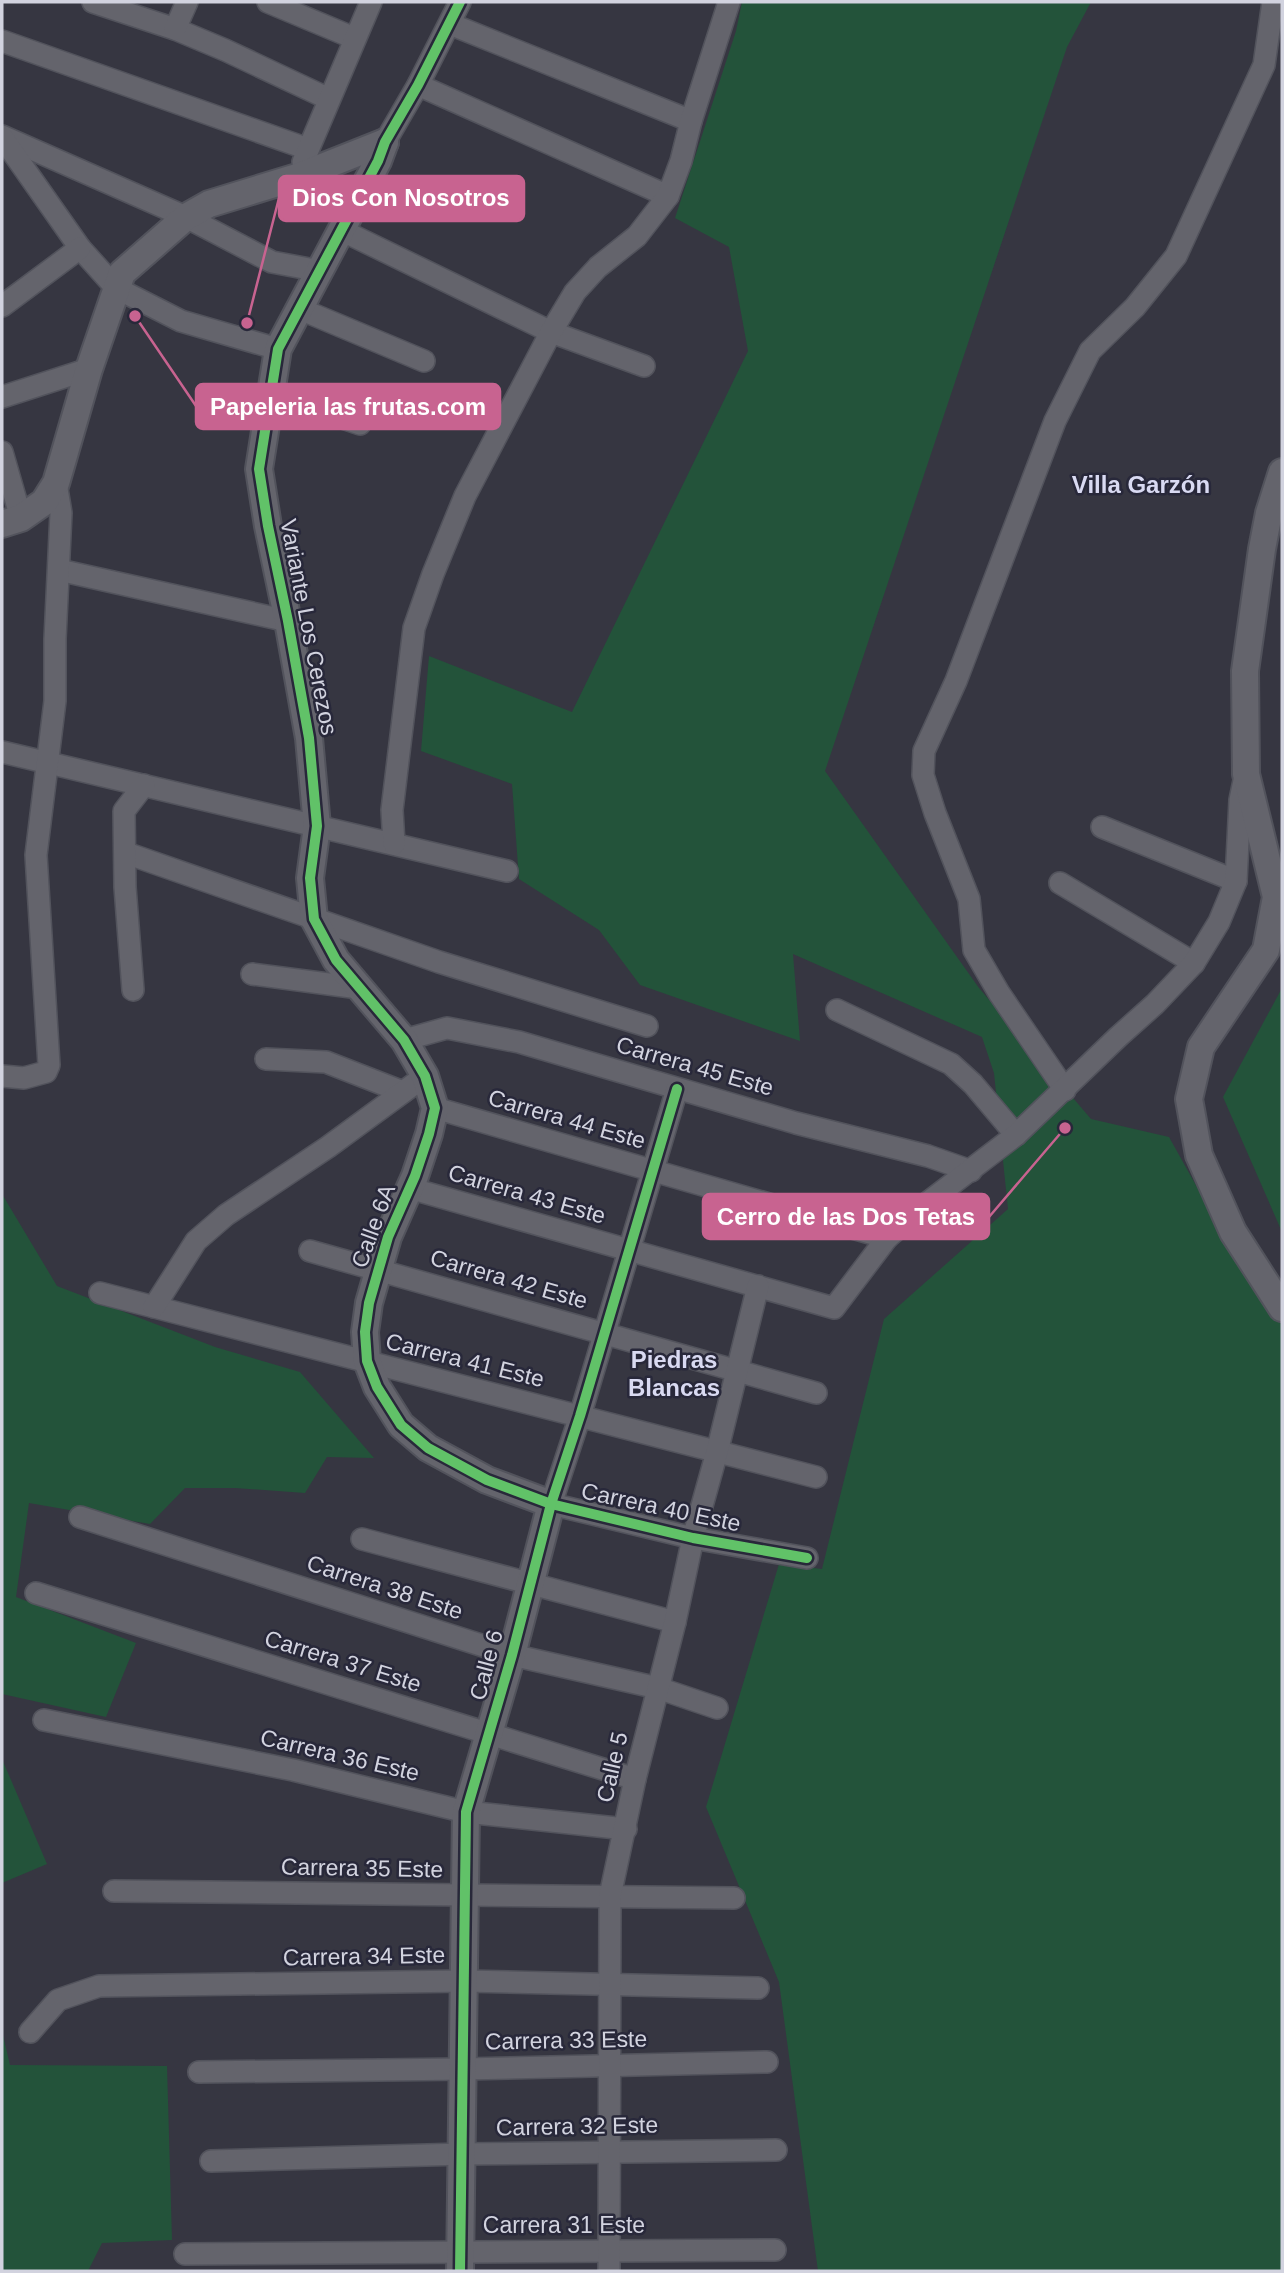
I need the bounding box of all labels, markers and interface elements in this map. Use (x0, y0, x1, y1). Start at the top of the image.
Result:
callout: Dios Con Nosotros (279, 176, 524, 221)
text: Dios Con Nosotros (292, 184, 510, 211)
callout: Papeleria las frutas.com (196, 384, 500, 429)
text: Papeleria las frutas.com (210, 393, 486, 420)
district label: Villa Garzón (1072, 471, 1210, 498)
street label: Variante Los Cerezos (275, 517, 343, 737)
street label: Carrera 45 Este (613, 1031, 777, 1101)
street label: Carrera 44 Este (485, 1084, 649, 1154)
street label: Carrera 43 Este (445, 1159, 609, 1229)
street label: Calle 6A (346, 1180, 400, 1271)
callout: Cerro de las Dos Tetas (703, 1194, 989, 1239)
text: Cerro de las Dos Tetas (717, 1203, 975, 1230)
street label: Carrera 42 Este (427, 1244, 591, 1314)
street label: Carrera 41 Este (383, 1328, 547, 1392)
district label: Piedras Blancas (628, 1346, 720, 1401)
street label: Carrera 40 Este (579, 1477, 743, 1537)
street label: Carrera 38 Este (304, 1550, 466, 1624)
street label: Carrera 37 Este (262, 1625, 424, 1697)
street label: Calle 6 (464, 1627, 508, 1703)
street label: Carrera 36 Este (258, 1724, 422, 1786)
street label: Calle 5 (591, 1729, 633, 1805)
street label: Carrera 35 Este (281, 1854, 443, 1882)
street label: Carrera 34 Este (283, 1942, 445, 1970)
street label: Carrera 33 Este (485, 2026, 647, 2054)
street label: Carrera 32 Este (496, 2112, 658, 2140)
street label: Carrera 31 Este (483, 2212, 645, 2238)

